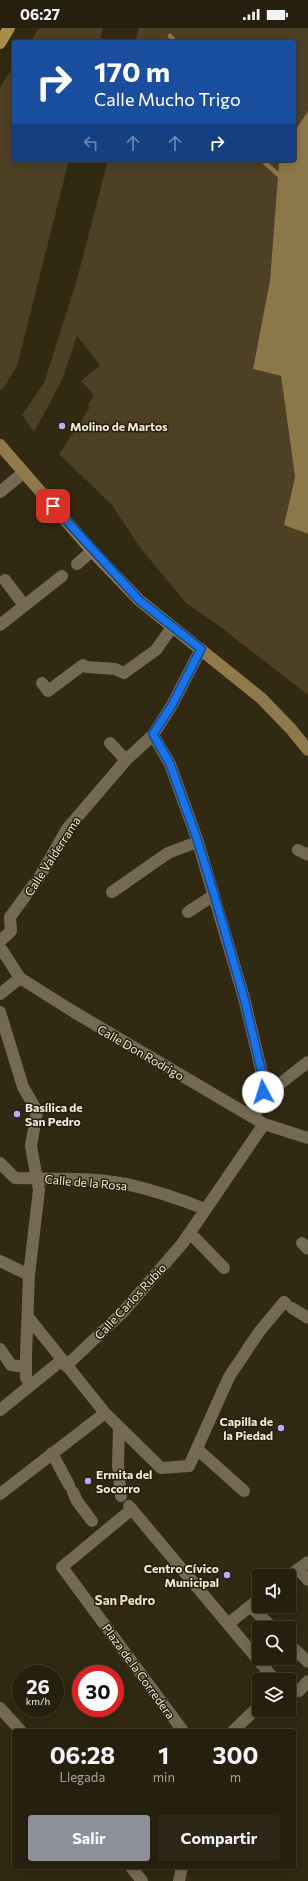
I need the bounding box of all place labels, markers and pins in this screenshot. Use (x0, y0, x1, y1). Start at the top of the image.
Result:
place label: Molino de Martos (70, 419, 168, 433)
marker: Molino de Martos (57, 421, 67, 431)
pin (36, 489, 70, 523)
place label: Basílica de San Pedro (25, 1100, 83, 1128)
marker: Basílica de San Pedro (12, 1109, 22, 1119)
place label: Capilla de la Piedad (220, 1414, 273, 1442)
marker: Capilla de la Piedad (276, 1423, 286, 1433)
place label: Ermita del Socorro (96, 1467, 152, 1495)
marker: Ermita del Socorro (83, 1476, 93, 1486)
place label: Centro Cívico Municipal (144, 1561, 219, 1589)
marker: Centro Cívico Municipal (222, 1570, 232, 1580)

